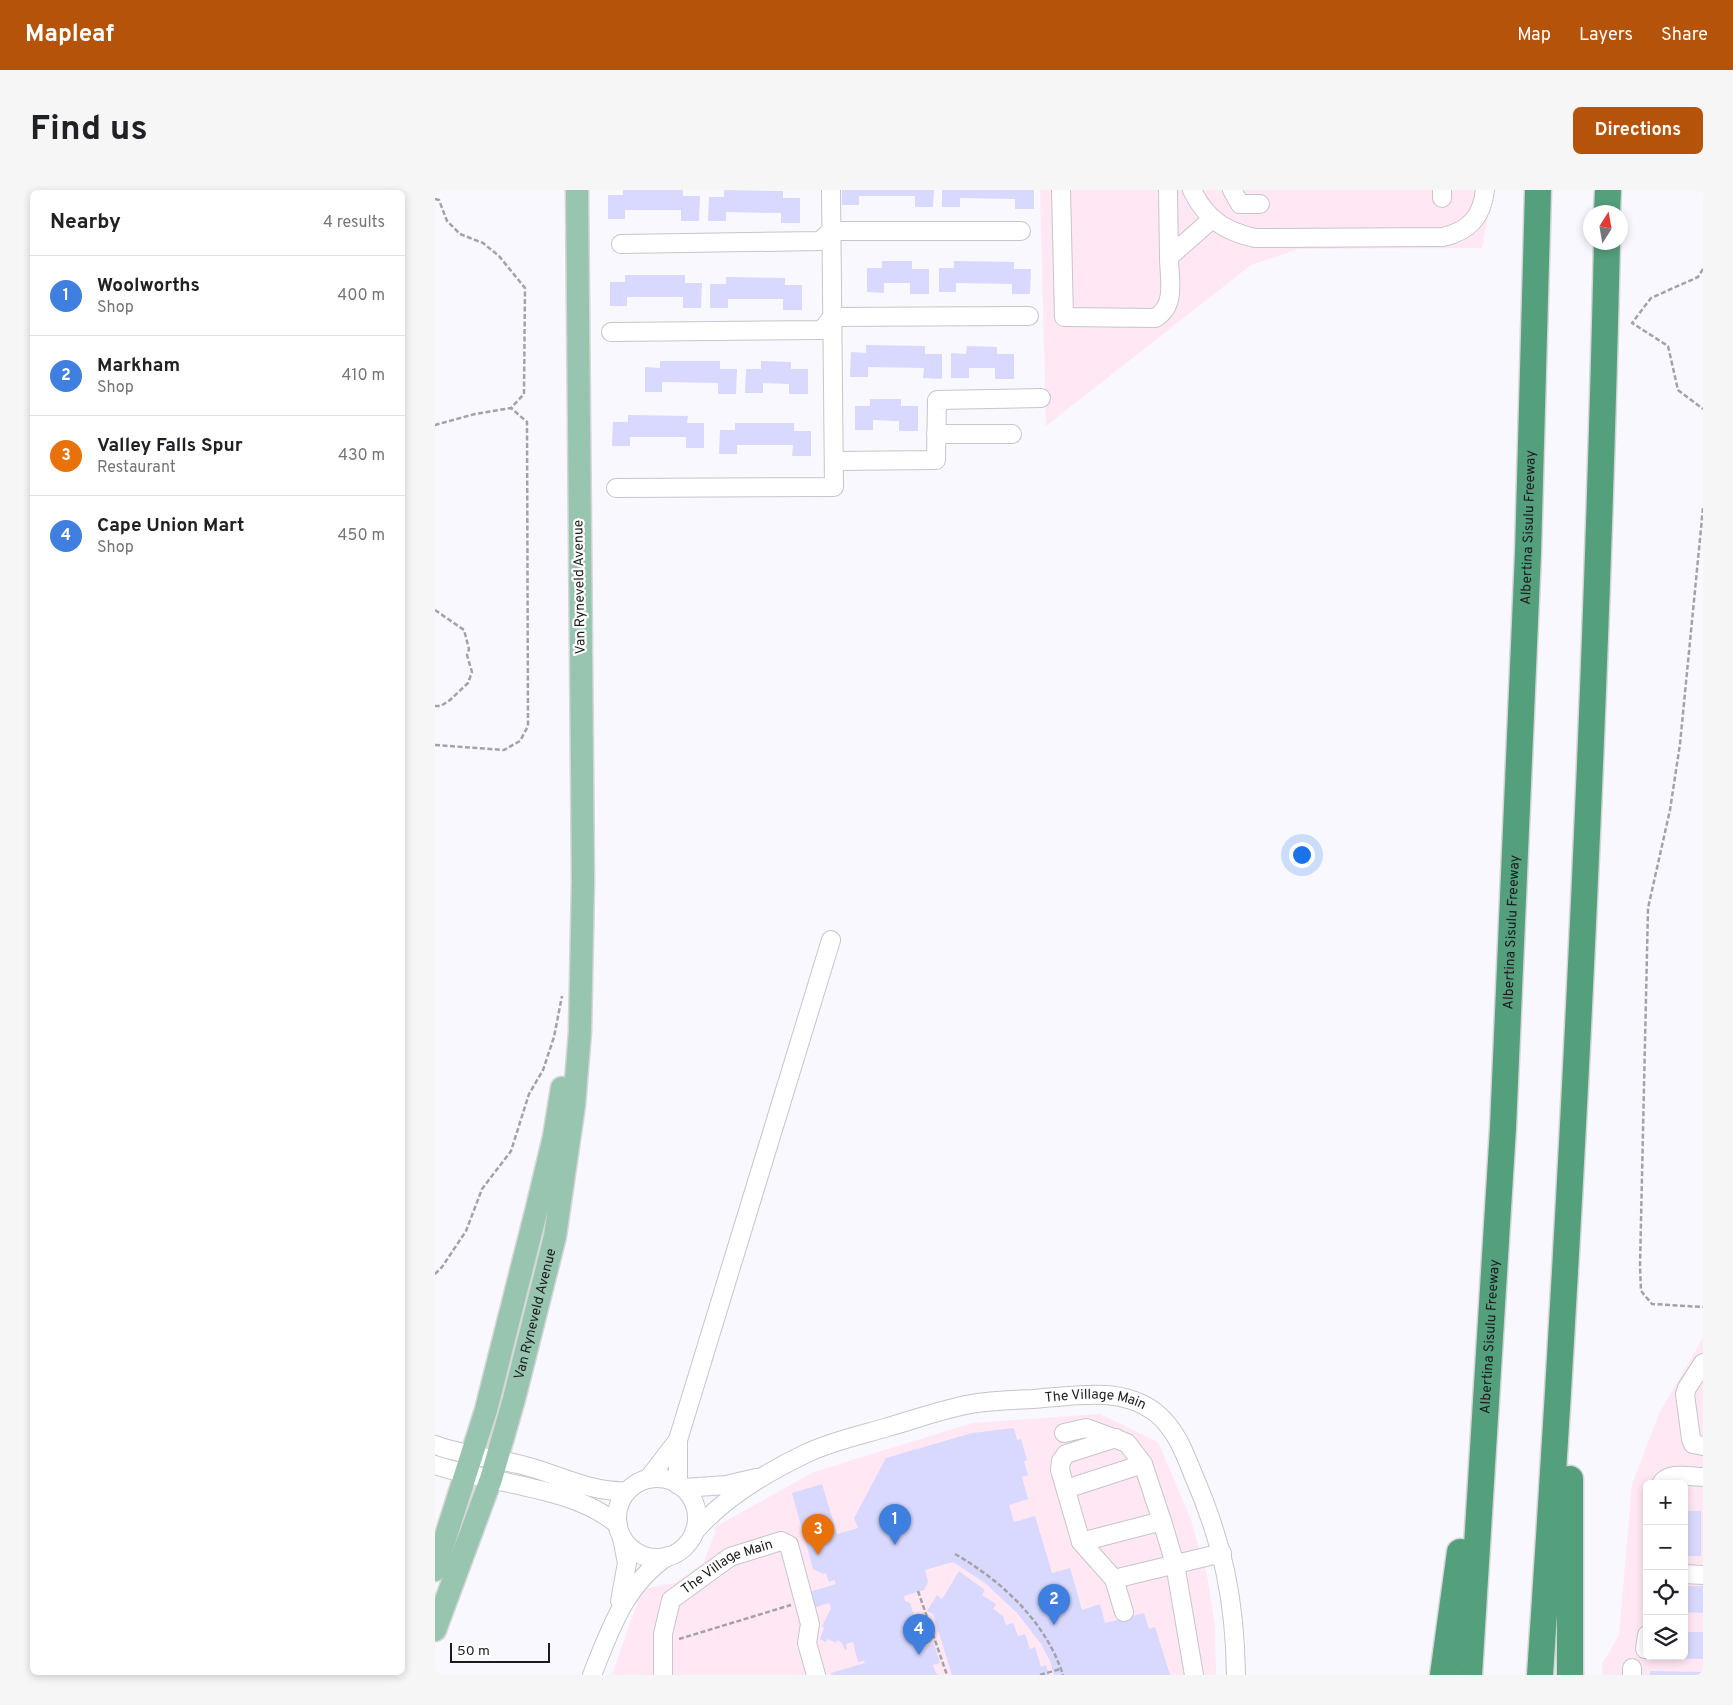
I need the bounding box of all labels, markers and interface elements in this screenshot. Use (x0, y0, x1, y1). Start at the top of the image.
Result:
text: Mapleaf (25, 20, 114, 50)
text: Map (1517, 24, 1551, 47)
text: Layers (1579, 24, 1633, 47)
text: Share (1661, 24, 1708, 47)
button: Directions (1573, 107, 1703, 154)
text: Find us (30, 108, 148, 152)
north arrow (1583, 205, 1628, 250)
text: Nearby (50, 209, 121, 236)
text: 4 results (323, 213, 385, 233)
text: Woolworths (97, 274, 200, 298)
text: 1 (63, 286, 69, 306)
text: 400 m (337, 286, 385, 306)
text: Shop (97, 298, 134, 318)
text: Markham (97, 354, 180, 378)
text: 2 (61, 366, 71, 386)
text: 410 m (342, 366, 385, 386)
text: Shop (97, 378, 134, 398)
text: Valley Falls Spur (97, 434, 243, 458)
text: 3 (61, 446, 71, 466)
text: 430 m (338, 446, 385, 466)
street label: Albertina Sisulu Freeway (1517, 450, 1539, 605)
text: Restaurant (97, 458, 176, 478)
text: Cape Union Mart (97, 514, 245, 538)
street label: Van Ryneveld Avenue (570, 520, 590, 654)
text: 4 (61, 526, 71, 546)
text: 450 m (338, 526, 385, 546)
text: Shop (97, 538, 134, 558)
your location (1289, 842, 1315, 868)
street label: Albertina Sisulu Freeway (1500, 855, 1523, 1010)
street label: Van Ryneveld Avenue (511, 1247, 560, 1381)
street label: Albertina Sisulu Freeway (1477, 1259, 1503, 1414)
street label: The Village Main (1044, 1386, 1149, 1413)
map controls (1643, 1480, 1688, 1660)
button: + (1643, 1480, 1688, 1525)
pin: 1 (879, 1504, 911, 1545)
pin: 3 (802, 1514, 834, 1555)
button: − (1643, 1525, 1688, 1570)
street label: The Village Main (678, 1536, 775, 1598)
button: locate (1643, 1570, 1688, 1615)
pin: 2 (1038, 1584, 1070, 1625)
pin: 4 (903, 1614, 935, 1655)
button: layers (1643, 1615, 1688, 1660)
scale bar (450, 1640, 550, 1663)
text: 50 m (457, 1643, 490, 1660)

